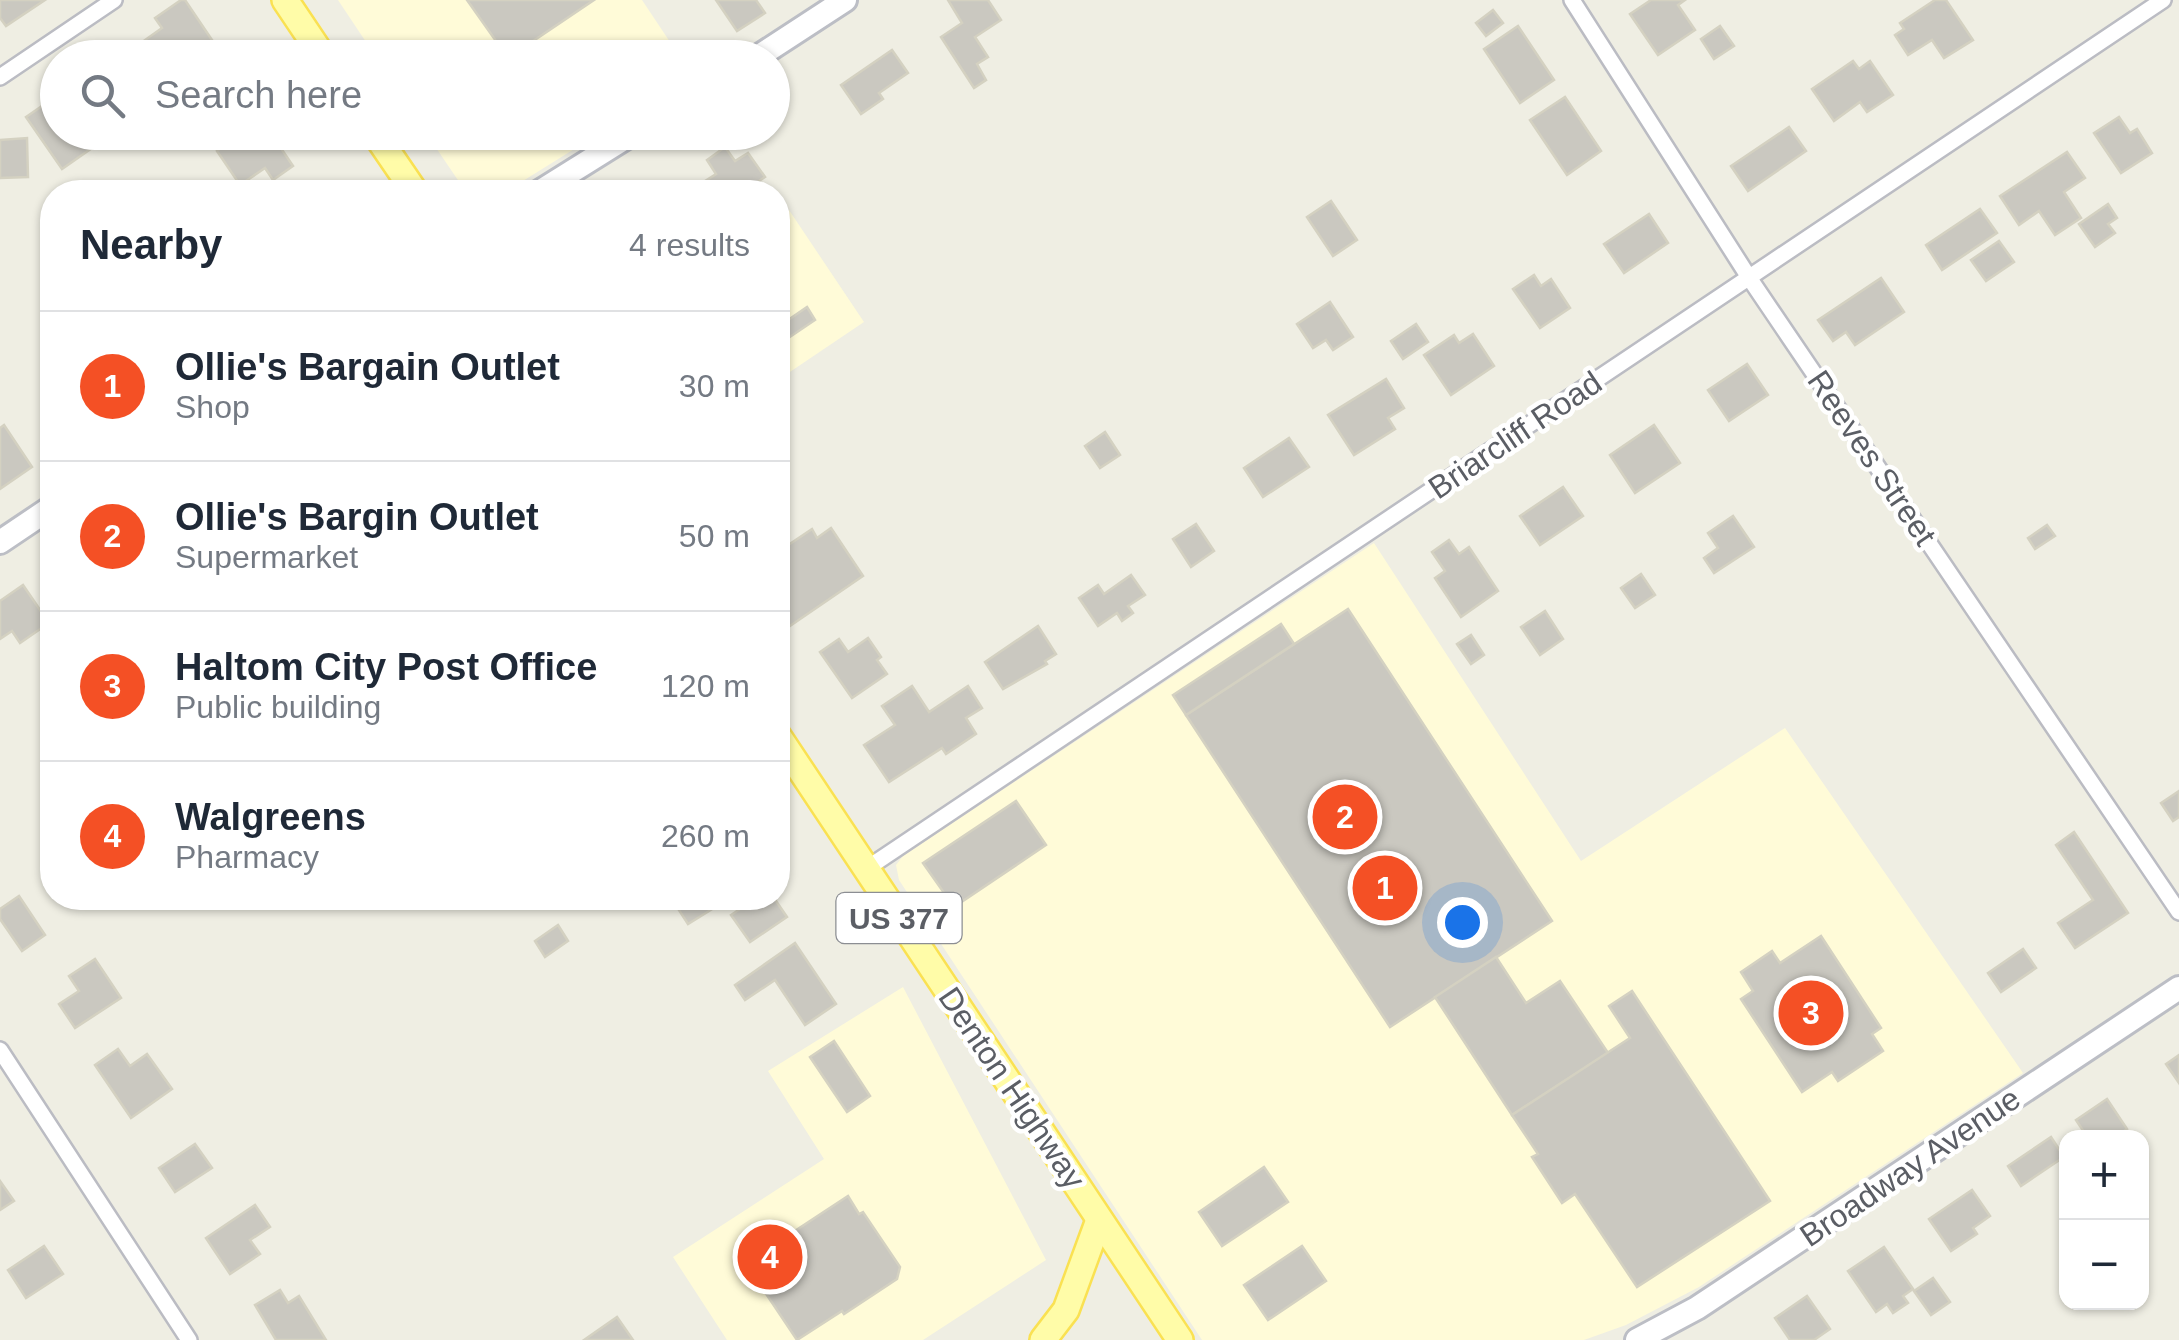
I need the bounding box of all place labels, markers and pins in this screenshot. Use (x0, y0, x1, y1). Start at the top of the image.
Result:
pin: 2 (1312, 780, 1378, 854)
pin: 1 (1352, 850, 1418, 926)
pin: 3 (1778, 976, 1844, 1050)
pin: 4 (738, 1220, 802, 1294)

